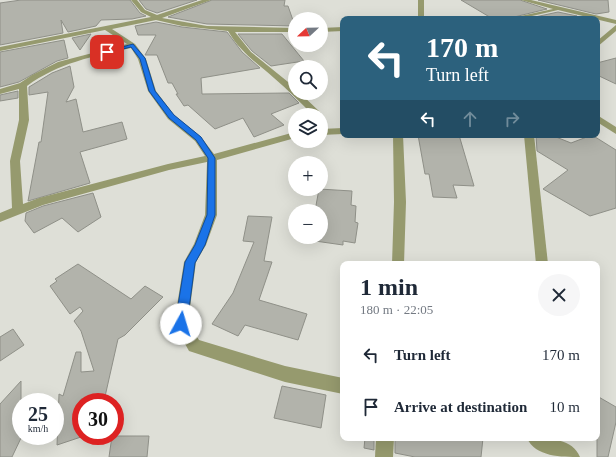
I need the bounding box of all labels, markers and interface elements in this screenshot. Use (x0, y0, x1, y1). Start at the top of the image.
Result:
north arrow (288, 12, 328, 52)
map controls (288, 12, 328, 244)
icon: left (360, 32, 412, 84)
text: 170 m (426, 32, 498, 63)
pin (90, 35, 124, 69)
icon: arrive (96, 41, 118, 63)
button: search (288, 60, 328, 100)
text: Turn left (426, 65, 489, 85)
button: layers (288, 108, 328, 148)
icon: left (417, 108, 439, 130)
icon: ahead (459, 108, 481, 130)
icon: right (501, 108, 523, 130)
button: + (288, 156, 328, 196)
button: − (288, 204, 328, 244)
text: 1 min (360, 274, 418, 300)
button: close (538, 274, 580, 316)
text: 180 m · 22:05 (360, 302, 433, 317)
position arrow (160, 303, 202, 345)
icon: left (360, 344, 382, 366)
text: Turn left (394, 347, 451, 363)
text: 170 m (542, 347, 580, 363)
speed limit sign: 30 (72, 393, 124, 445)
icon: arrive (360, 396, 382, 418)
text: Arrive at destination (394, 399, 527, 415)
text: 10 m (550, 399, 580, 415)
text: 25 (28, 403, 48, 425)
text: km/h (28, 423, 48, 434)

